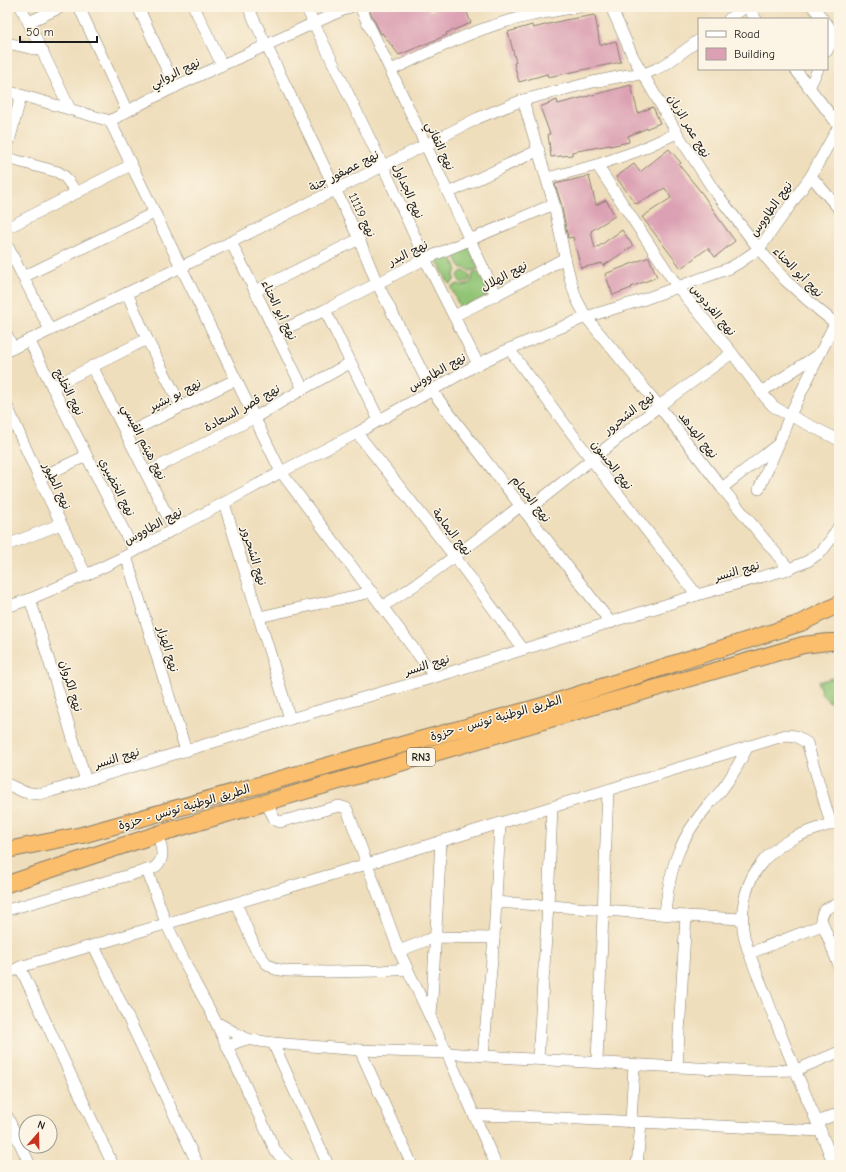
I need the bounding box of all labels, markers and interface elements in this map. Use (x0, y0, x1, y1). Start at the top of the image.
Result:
scale bar (20, 18, 97, 44)
legend (698, 18, 828, 70)
text: 50 m (26, 25, 54, 39)
text: Road (734, 27, 760, 41)
text: Building (734, 47, 775, 61)
street label: نهج الروابي (148, 55, 204, 95)
street label: نهج عمر الزيان (663, 92, 713, 161)
street label: نهج التفاني (419, 119, 457, 174)
street label: نهج عصفور جنة (307, 147, 382, 196)
street label: نهج الجداول (388, 161, 426, 222)
street label: نهج الطاووس (747, 179, 797, 240)
street label: نهج 11119 (344, 191, 378, 240)
street label: نهج البدر (385, 237, 431, 271)
street label: نهج أبو الحناء (769, 244, 826, 301)
street label: نهج الهلال (478, 258, 531, 296)
street label: نهج أبو الحناء (257, 278, 300, 343)
street label: نهج الفردوس (686, 281, 739, 340)
street label: نهج الطاووس (406, 350, 469, 396)
street label: نهج الخلنج (49, 366, 87, 419)
street label: نهج بو بشير (146, 376, 204, 416)
street label: نهج قصر السعادة (202, 381, 283, 436)
street label: نهج الشحرور (600, 389, 658, 439)
street label: نهج هيثم القيسي (115, 402, 169, 484)
street label: نهج الهدهد (674, 409, 721, 462)
street label: نهج الحسون (587, 438, 636, 494)
street label: نهج الخضيري (95, 455, 138, 519)
street label: نهج الطيور (38, 459, 74, 512)
street label: نهج الحمام (507, 473, 554, 526)
street label: نهج الطاووس (122, 504, 185, 549)
street label: نهج اليمامة (428, 506, 475, 560)
street label: نهج الشحرور (236, 524, 270, 588)
street label: نهج النسر (712, 558, 762, 586)
street label: نهج الهزار (152, 623, 182, 674)
street label: نهج النسر (402, 652, 452, 681)
street label: نهج الكروان (55, 659, 85, 714)
street label: الطريق الوطنية تونس - حزوة (428, 692, 564, 744)
street label: نهج النسر (92, 745, 142, 774)
road number: RN3 (407, 748, 435, 766)
street label: الطريق الوطنية تونس - حزوة (116, 781, 252, 833)
north arrow (18, 1114, 58, 1154)
text: N (36, 1118, 47, 1132)

